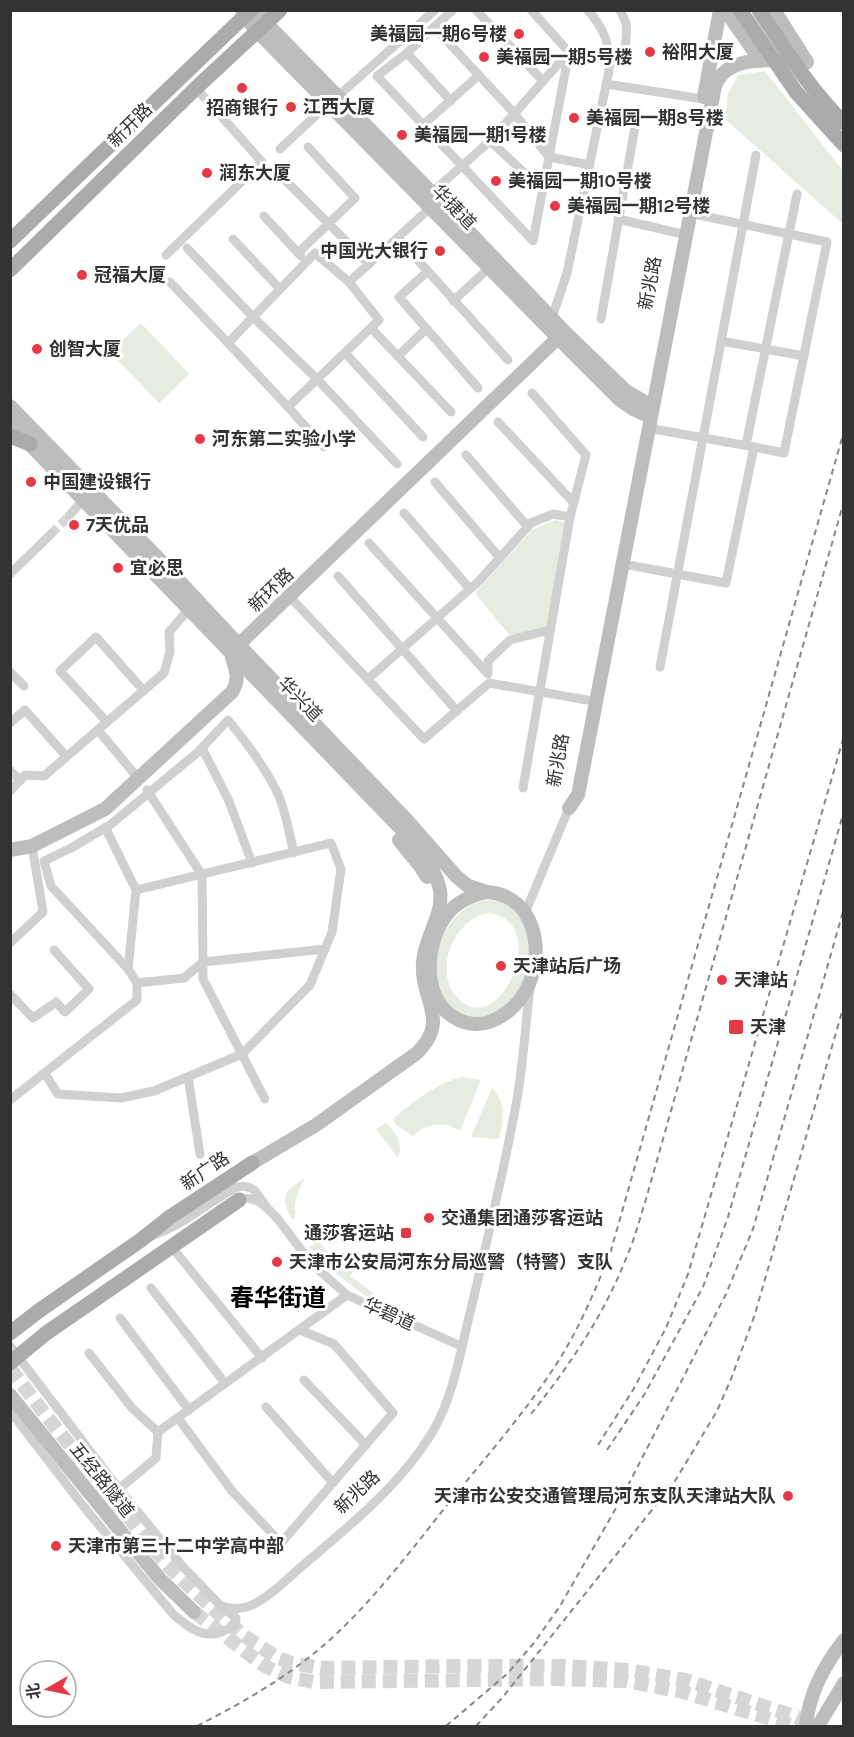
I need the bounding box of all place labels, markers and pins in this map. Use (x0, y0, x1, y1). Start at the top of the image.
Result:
place label: 美福园一期6号楼 (370, 23, 507, 45)
marker: 美福园一期6号楼 (512, 27, 526, 41)
place label: 裕阳大厦 (662, 41, 734, 63)
marker: 裕阳大厦 (643, 45, 657, 59)
place label: 美福园一期5号楼 (496, 46, 632, 68)
marker: 美福园一期5号楼 (477, 50, 491, 64)
marker: 招商银行 (235, 81, 249, 95)
place label: 江西大厦 (303, 96, 375, 118)
place label: 招商银行 (206, 97, 278, 119)
marker: 江西大厦 (284, 100, 298, 114)
place label: 美福园一期8号楼 (586, 107, 724, 129)
marker: 美福园一期8号楼 (567, 111, 581, 125)
place label: 美福园一期1号楼 (414, 124, 546, 146)
marker: 美福园一期1号楼 (395, 128, 409, 142)
place label: 润东大厦 (219, 162, 291, 184)
marker: 润东大厦 (200, 166, 214, 180)
place label: 美福园一期10号楼 (508, 170, 652, 192)
marker: 美福园一期10号楼 (489, 174, 503, 188)
place label: 美福园一期12号楼 (567, 195, 710, 217)
marker: 美福园一期12号楼 (548, 199, 562, 213)
place label: 中国光大银行 (320, 240, 428, 262)
marker: 中国光大银行 (433, 244, 447, 258)
place label: 冠福大厦 (94, 264, 166, 286)
marker: 冠福大厦 (75, 268, 89, 282)
place label: 创智大厦 (49, 338, 121, 360)
marker: 创智大厦 (30, 342, 44, 356)
place label: 河东第二实验小学 (212, 428, 356, 450)
marker: 河东第二实验小学 (193, 432, 207, 446)
place label: 中国建设银行 (43, 471, 151, 493)
marker: 中国建设银行 (24, 475, 38, 489)
place label: 7天优品 (86, 514, 149, 536)
marker: 7天优品 (67, 518, 81, 532)
place label: 宜必思 (130, 557, 184, 579)
marker: 宜必思 (111, 561, 125, 575)
place label: 天津站后广场 (513, 955, 621, 977)
marker: 天津站后广场 (494, 959, 508, 973)
place label: 天津站 (734, 969, 788, 991)
marker: 天津站 (715, 973, 729, 987)
place label: 天津 (750, 1016, 786, 1038)
marker: 天津 (727, 1018, 745, 1036)
place label: 交通集团通莎客运站 (441, 1207, 603, 1229)
marker: 交通集团通莎客运站 (422, 1211, 436, 1225)
place label: 通莎客运站 (304, 1222, 394, 1244)
marker: 通莎客运站 (399, 1226, 413, 1240)
place label: 天津市公安局河东分局巡警（特警）支队 (289, 1251, 613, 1273)
marker: 天津市公安局河东分局巡警（特警）支队 (270, 1255, 284, 1269)
place label: 天津市公安交通管理局河东支队天津站大队 (434, 1485, 776, 1507)
marker: 天津市公安交通管理局河东支队天津站大队 (781, 1489, 795, 1503)
place label: 天津市第三十二中学高中部 (68, 1535, 284, 1557)
marker: 天津市第三十二中学高中部 (49, 1539, 63, 1553)

